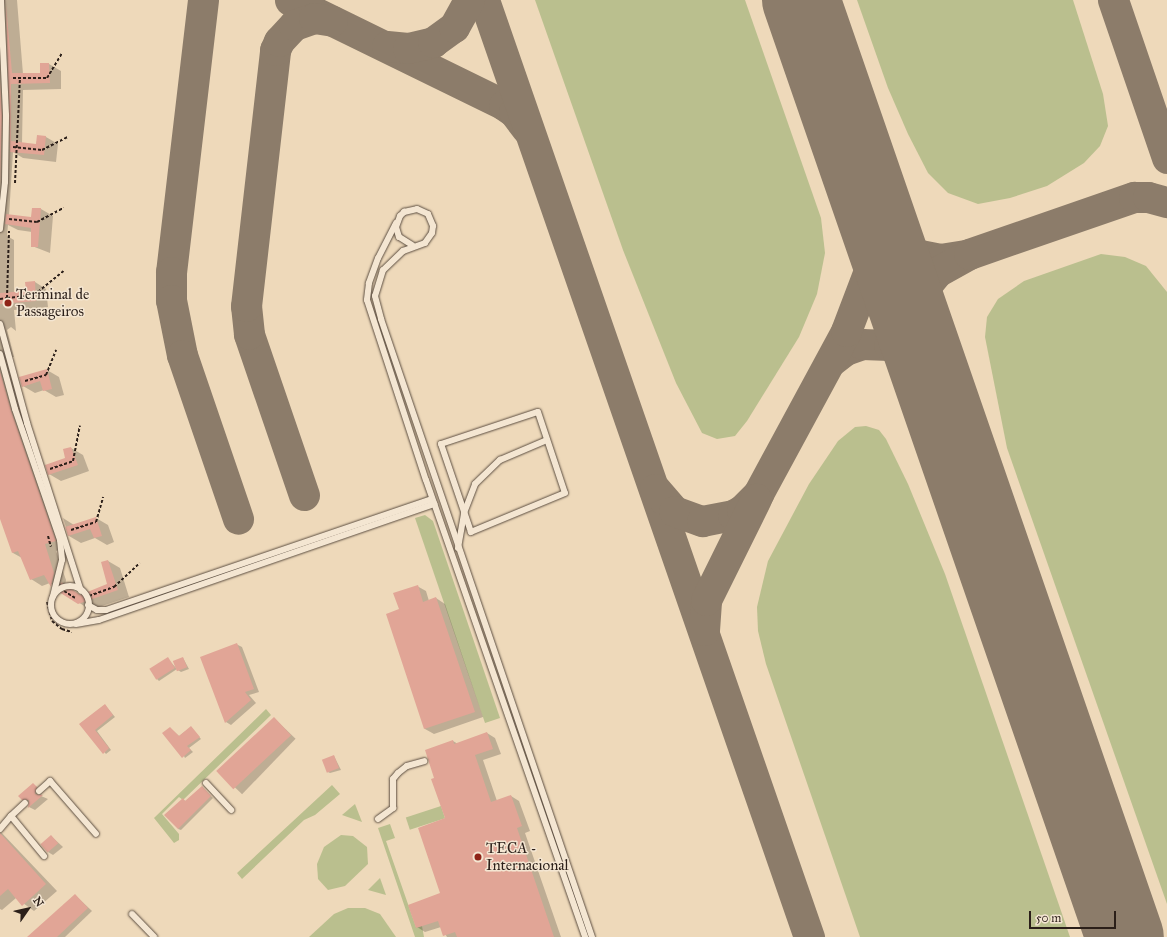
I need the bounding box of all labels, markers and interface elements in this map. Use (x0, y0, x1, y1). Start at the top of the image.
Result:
place label: Terminal de Passageiros (16, 285, 89, 320)
marker: Terminal de Passageiros (3, 298, 13, 308)
place label: TECA - Internacional (486, 839, 569, 874)
marker: TECA - Internacional (473, 852, 483, 862)
north arrow (8, 889, 48, 929)
text: N (30, 895, 46, 910)
scale bar (1031, 903, 1118, 929)
text: 50 m (1036, 911, 1061, 925)

